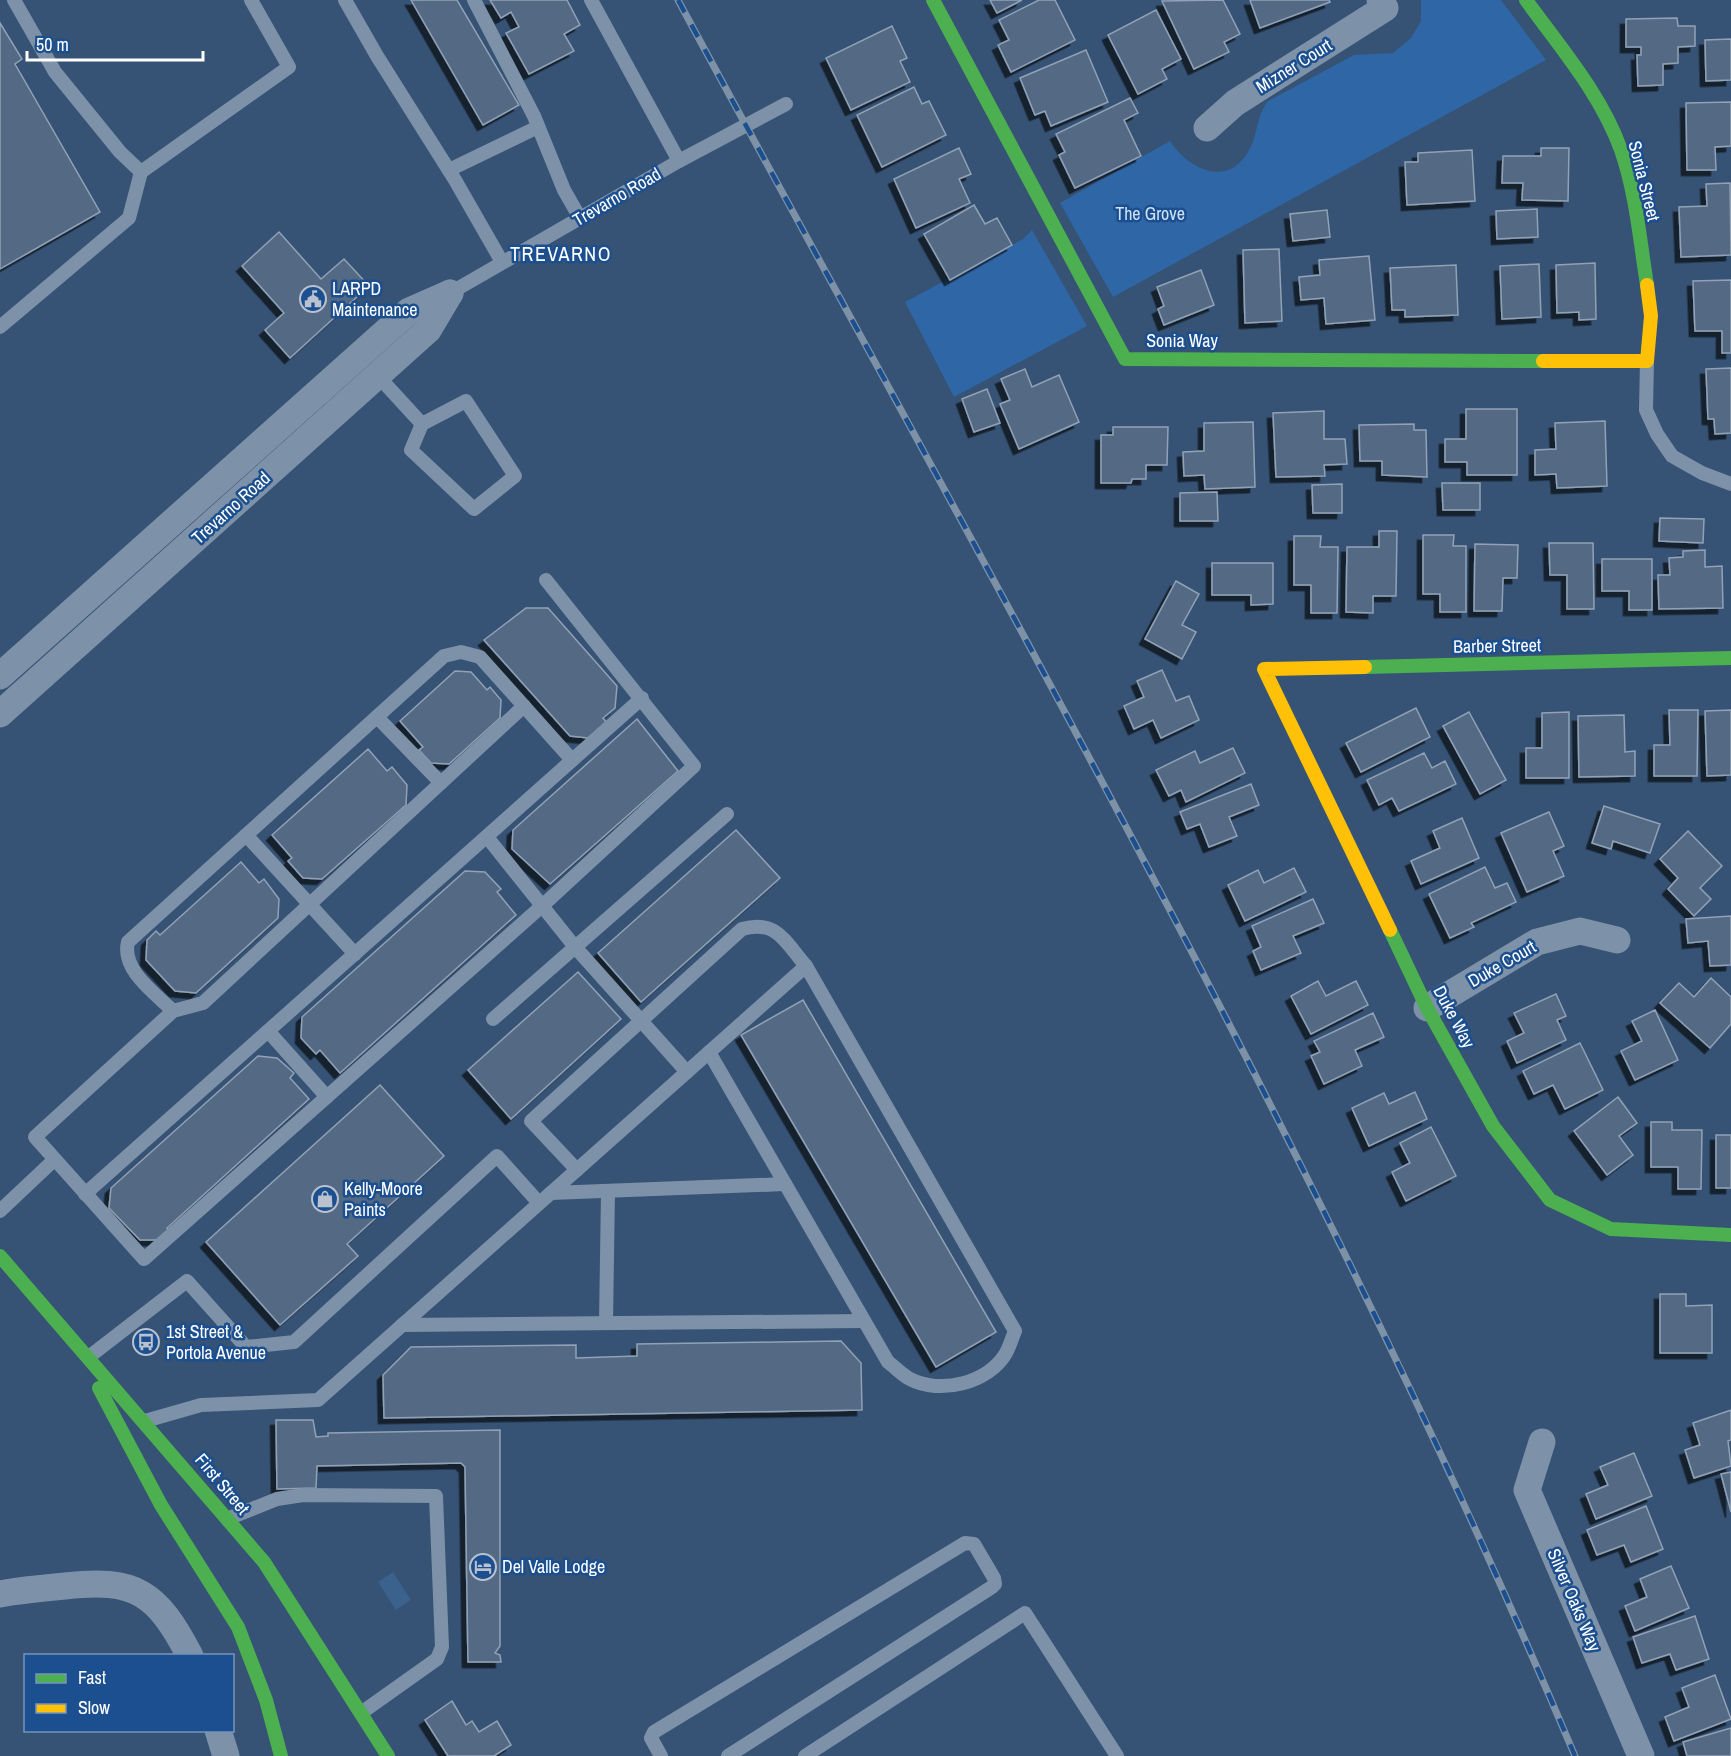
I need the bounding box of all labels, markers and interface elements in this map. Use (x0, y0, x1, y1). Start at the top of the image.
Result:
scale bar (27, 24, 202, 62)
text: 50 m (36, 32, 69, 57)
street label: Mizner Court (1251, 32, 1337, 99)
street label: Sonia Street (1622, 138, 1667, 224)
street label: Trevarno Road (568, 161, 665, 232)
park label: The Grove (1115, 201, 1185, 226)
district label: TREVARNO (510, 240, 612, 267)
place label: LARPD Maintenance (332, 276, 417, 322)
public building icon: LARPD Maintenance (298, 284, 328, 314)
street label: Sonia Way (1146, 328, 1218, 353)
street label: Trevarno Road (186, 466, 275, 550)
street label: Barber Street (1453, 632, 1541, 659)
street label: Duke Court (1463, 934, 1540, 993)
street label: Duke Way (1428, 981, 1482, 1053)
place label: Kelly-Moore Paints (344, 1176, 423, 1222)
shop icon: Kelly-Moore Paints (310, 1184, 340, 1214)
place label: 1st Street & Portola Avenue (166, 1319, 266, 1365)
bus stop icon: 1st Street & Portola Avenue (131, 1327, 161, 1357)
street label: First Street (189, 1448, 255, 1520)
street label: Silver Oaks Way (1542, 1545, 1608, 1656)
hotel icon: Del Valle Lodge (468, 1552, 498, 1582)
place label: Del Valle Lodge (502, 1554, 605, 1579)
legend (24, 1654, 234, 1732)
text: Fast (78, 1665, 106, 1690)
text: Slow (78, 1695, 110, 1720)

